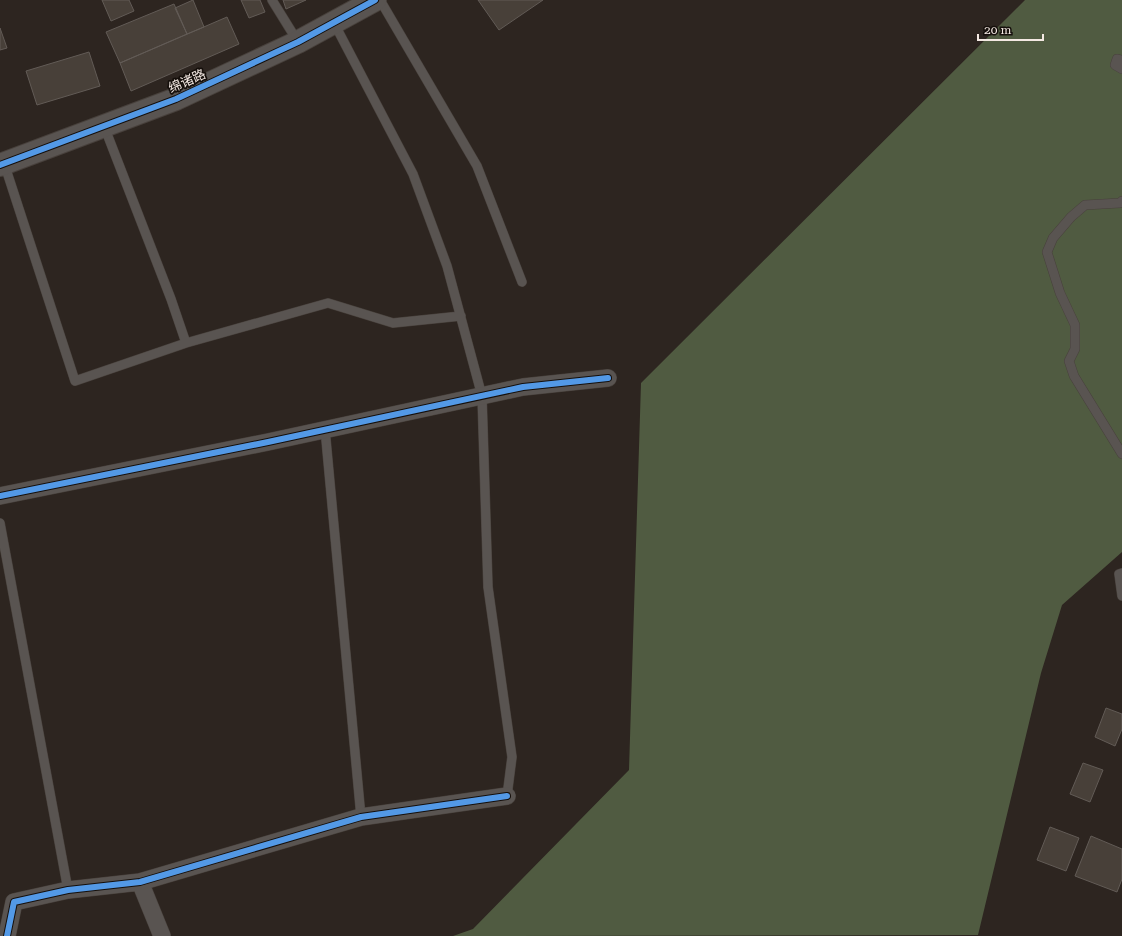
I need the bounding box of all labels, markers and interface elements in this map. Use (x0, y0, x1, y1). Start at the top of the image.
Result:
scale bar (978, 16, 1043, 42)
text: 20 m (984, 23, 1011, 37)
street label: 绵诸路 (166, 66, 208, 96)

